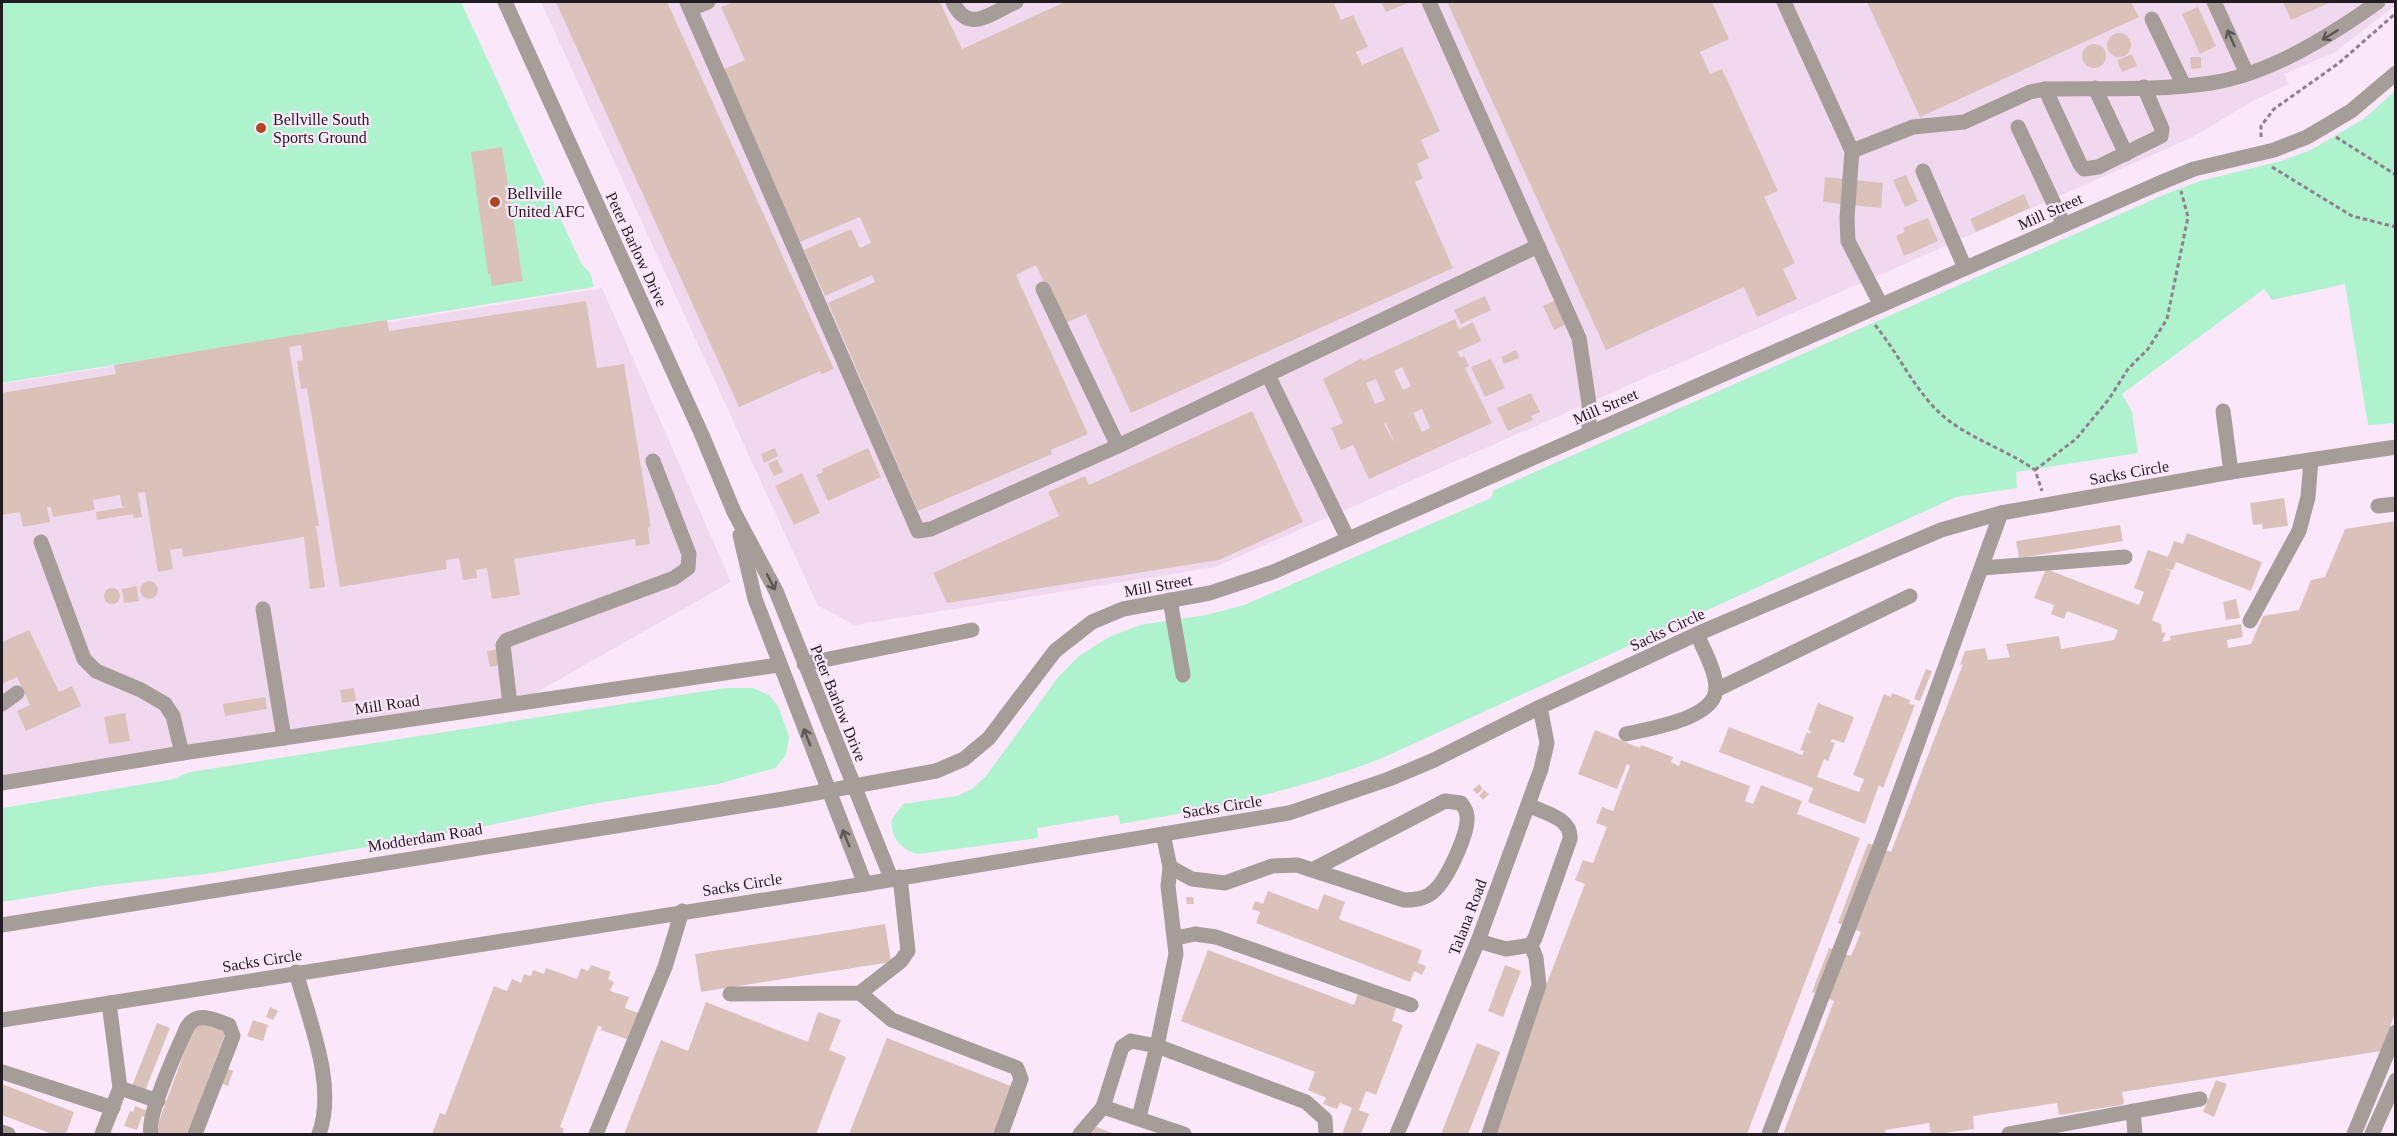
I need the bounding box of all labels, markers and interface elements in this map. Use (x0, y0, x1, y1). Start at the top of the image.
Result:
one-way arrow (2224, 29, 2236, 47)
one-way arrow (2322, 30, 2339, 42)
place label: Bellville South Sports Ground (273, 111, 369, 147)
marker: Bellville South Sports Ground (254, 121, 268, 135)
place label: Bellville United AFC (507, 185, 585, 220)
street label: Peter Barlow Drive (603, 189, 671, 309)
street label: Mill Street (2015, 189, 2086, 233)
marker: Bellville United AFC (488, 195, 502, 209)
street label: Mill Street (1570, 385, 1641, 428)
street label: Sacks Circle (2088, 457, 2170, 488)
street label: Mill Street (1123, 571, 1194, 600)
one-way arrow (766, 573, 777, 591)
street label: Sacks Circle (1627, 605, 1707, 654)
street label: Peter Barlow Drive (807, 642, 870, 764)
street label: Mill Road (354, 692, 421, 717)
one-way arrow (801, 728, 812, 746)
street label: Sacks Circle (1181, 792, 1263, 821)
street label: Modderdam Road (366, 820, 484, 855)
one-way arrow (840, 829, 851, 847)
street label: Sacks Circle (701, 870, 783, 899)
street label: Talana Road (1445, 877, 1490, 958)
street label: Sacks Circle (221, 946, 303, 975)

